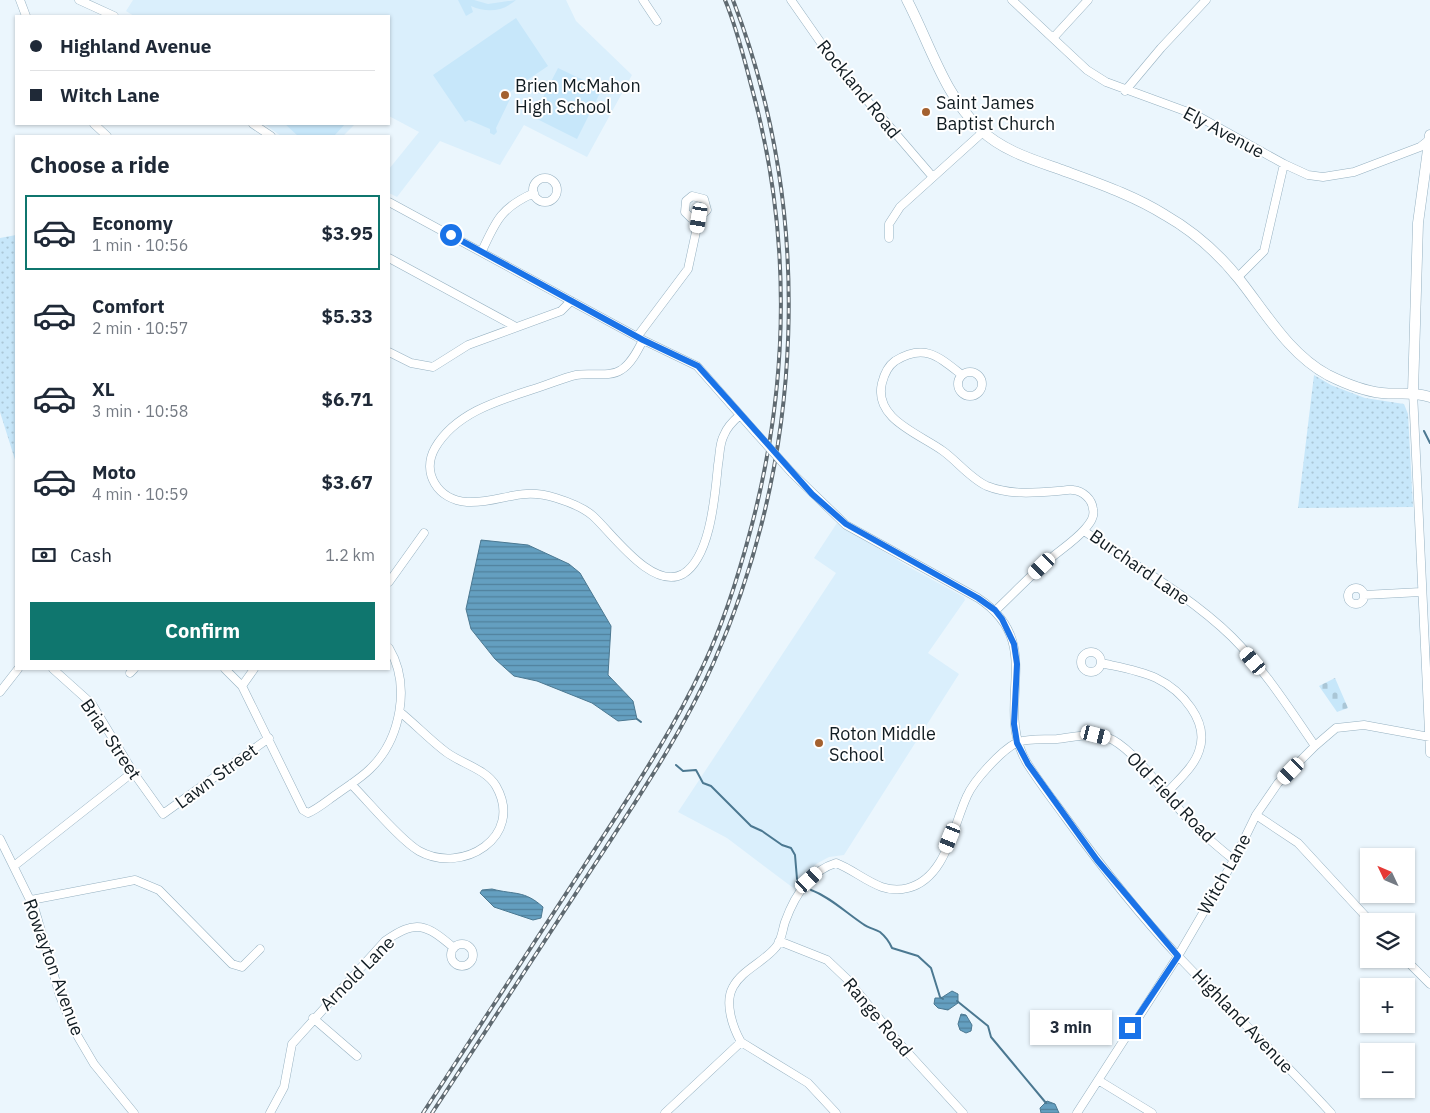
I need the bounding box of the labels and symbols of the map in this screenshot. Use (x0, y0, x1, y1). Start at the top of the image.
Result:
street label: Rockland Road (812, 35, 906, 143)
place label: Brien McMahon High School (515, 74, 641, 118)
marker: Brien McMahon High School (499, 89, 511, 101)
place label: Saint James Baptist Church (936, 91, 1055, 135)
street label: Ely Avenue (1180, 101, 1269, 163)
marker: Saint James Baptist Church (920, 106, 932, 118)
car (689, 202, 708, 234)
route start (440, 224, 462, 246)
street label: Burchard Lane (1085, 524, 1195, 610)
car (1026, 550, 1058, 582)
car (1237, 645, 1268, 677)
street label: Briar Street (76, 694, 146, 784)
place label: Roton Middle School (829, 722, 936, 766)
car (1079, 724, 1112, 746)
marker: Roton Middle School (813, 737, 825, 749)
street label: Lawn Street (170, 738, 262, 814)
street label: Old Field Road (1122, 747, 1220, 847)
car (1275, 755, 1306, 787)
car (937, 821, 962, 855)
street label: Witch Lane (1192, 829, 1256, 919)
north arrow (1360, 848, 1415, 902)
car (792, 864, 825, 896)
street label: Rowayton Avenue (19, 895, 90, 1039)
street label: Arnold Lane (315, 931, 399, 1015)
street label: Highland Avenue (1187, 964, 1299, 1078)
street label: Range Road (838, 973, 918, 1061)
callout: 3 min (1030, 1010, 1112, 1046)
route end (1119, 1017, 1141, 1039)

